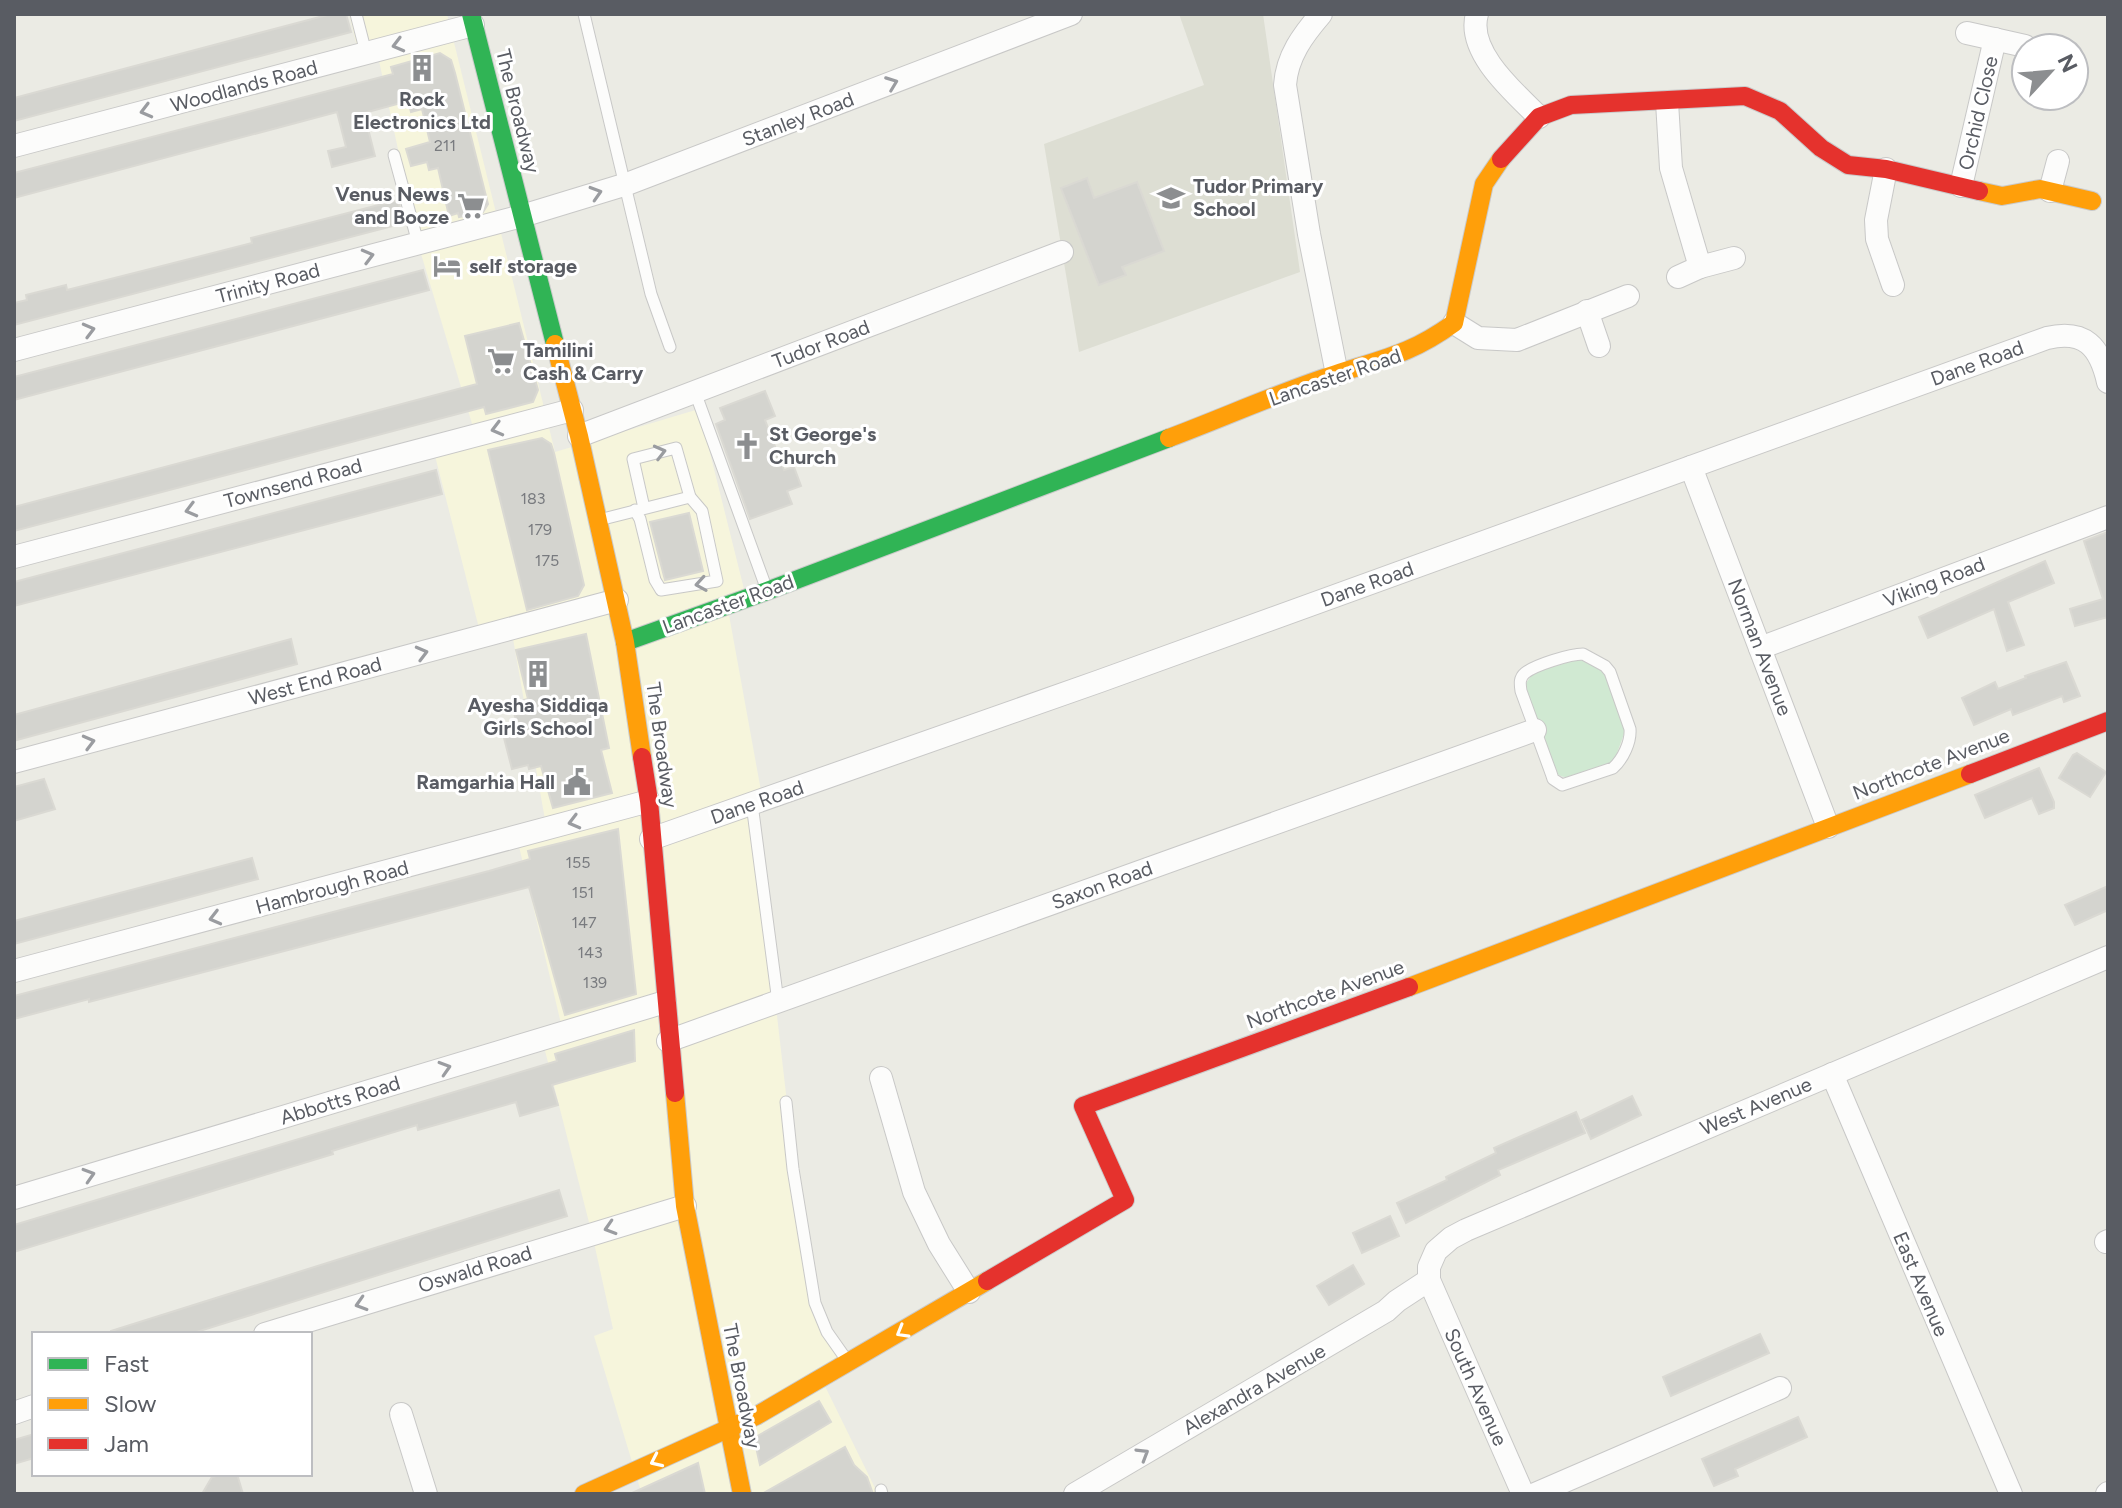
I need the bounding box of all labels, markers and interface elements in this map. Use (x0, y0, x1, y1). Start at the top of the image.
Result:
north arrow (2010, 32, 2090, 112)
one-way arrow (391, 35, 405, 52)
street label: The Broadway (491, 47, 545, 176)
text: N (2052, 50, 2083, 77)
building icon: Rock Electronics Ltd (407, 53, 437, 83)
street label: Orchid Close (1953, 54, 2003, 172)
street label: Woodlands Road (168, 55, 320, 117)
one-way arrow (884, 76, 898, 93)
place label: Rock Electronics Ltd (353, 87, 491, 134)
street label: Stanley Road (739, 87, 857, 151)
one-way arrow (140, 102, 154, 119)
house number: 211 (434, 136, 456, 155)
place label: Tudor Primary School (1193, 174, 1324, 221)
place label: Venus News and Booze (335, 182, 449, 229)
school or university icon: Tudor Primary School (1156, 183, 1186, 213)
one-way arrow (589, 186, 603, 202)
supermarket icon: Venus News and Booze (456, 191, 486, 221)
one-way arrow (360, 249, 374, 266)
hotel icon: self storage (432, 251, 462, 281)
place label: self storage (469, 254, 577, 278)
street label: Trinity Road (214, 258, 322, 308)
street label: Tudor Road (769, 314, 873, 374)
one-way arrow (82, 323, 96, 340)
street label: Dane Road (1927, 335, 2027, 391)
place label: Tamilini Cash & Carry (523, 338, 644, 385)
street label: Lancaster Road (1266, 343, 1404, 411)
supermarket icon: Tamilini Cash & Carry (486, 346, 516, 376)
one-way arrow (491, 420, 504, 437)
place label: St George's Church (769, 422, 876, 469)
church icon: St George's Church (732, 431, 762, 461)
one-way arrow (652, 444, 666, 461)
street label: Townsend Road (221, 453, 365, 513)
house number: 183 (520, 489, 546, 508)
one-way arrow (185, 501, 199, 518)
house number: 179 (528, 520, 552, 539)
house number: 175 (535, 551, 559, 570)
street label: Viking Road (1880, 552, 1988, 612)
street label: Dane Road (1317, 556, 1417, 612)
street label: Lancaster Road (659, 569, 797, 639)
one-way arrow (695, 574, 708, 591)
street label: Norman Avenue (1723, 575, 1797, 719)
one-way arrow (414, 645, 428, 662)
street label: West End Road (246, 652, 384, 710)
building icon: Ayesha Siddiqa Girls School (523, 659, 553, 689)
street label: The Broadway (641, 681, 683, 810)
place label: Ayesha Siddiqa Girls School (468, 693, 608, 740)
street label: Northcote Avenue (1849, 723, 2013, 805)
one-way arrow (82, 735, 96, 751)
public building icon: Ramgarhia Hall (562, 767, 592, 797)
place label: Ramgarhia Hall (416, 770, 555, 794)
street label: Dane Road (707, 775, 807, 829)
one-way arrow (567, 812, 581, 829)
house number: 155 (565, 853, 591, 872)
street label: Hambrough Road (253, 855, 411, 919)
street label: Saxon Road (1048, 856, 1156, 914)
house number: 151 (572, 883, 594, 902)
one-way arrow (208, 909, 222, 926)
house number: 147 (571, 913, 597, 932)
house number: 143 (577, 943, 603, 962)
street label: Northcote Avenue (1243, 954, 1407, 1034)
house number: 139 (583, 973, 607, 992)
one-way arrow (438, 1061, 451, 1077)
street label: Abbotts Road (277, 1070, 403, 1130)
street label: West Avenue (1697, 1072, 1815, 1140)
one-way arrow (81, 1168, 95, 1184)
one-way arrow (604, 1219, 618, 1235)
street label: East Avenue (1888, 1228, 1954, 1340)
street label: Oswald Road (415, 1240, 535, 1298)
one-way arrow (355, 1295, 369, 1311)
street label: The Broadway (718, 1322, 766, 1451)
one-way arrow (896, 1322, 911, 1338)
street label: South Avenue (1439, 1324, 1513, 1450)
legend (32, 1332, 312, 1476)
street label: Alexandra Avenue (1178, 1338, 1330, 1440)
text: Fast (104, 1349, 149, 1378)
text: Slow (104, 1389, 157, 1418)
text: Jam (104, 1429, 149, 1458)
one-way arrow (1134, 1449, 1149, 1464)
one-way arrow (649, 1451, 664, 1467)

